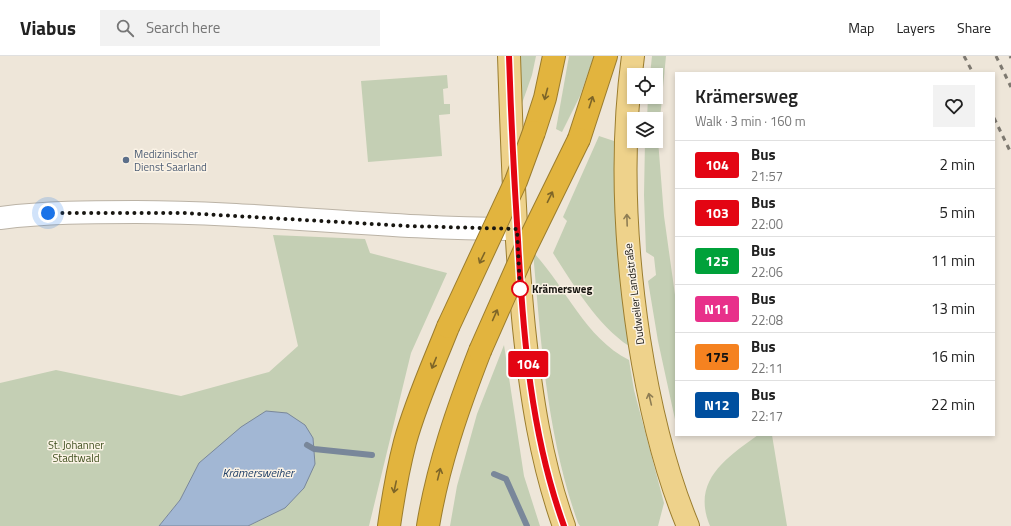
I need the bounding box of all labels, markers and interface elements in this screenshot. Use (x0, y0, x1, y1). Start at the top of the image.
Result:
search box (100, 10, 380, 46)
text: Viabus (20, 13, 76, 42)
text: Search here (146, 16, 220, 39)
icon: search (114, 17, 136, 39)
text: Map (848, 17, 874, 38)
text: Layers (896, 17, 935, 38)
text: Share (957, 17, 991, 38)
map controls (627, 68, 663, 148)
button: locate (627, 68, 663, 104)
text: Krämersweg (695, 81, 798, 110)
button: heart (933, 85, 975, 127)
one-way arrow (542, 87, 550, 100)
one-way arrow (588, 96, 595, 109)
text: Walk · 3 min · 160 m (695, 111, 806, 131)
button: layers (627, 112, 663, 148)
text: Bus (751, 143, 776, 166)
place label: Medizinischer Dienst Saarland (134, 146, 207, 175)
text: 2 min (939, 153, 975, 176)
text: 104 (705, 154, 729, 175)
marker: Medizinischer Dienst Saarland (121, 155, 131, 165)
text: 21:57 (751, 166, 783, 186)
text: Bus (751, 191, 776, 214)
one-way arrow (547, 192, 555, 204)
text: 5 min (939, 201, 975, 224)
text: 103 (705, 202, 729, 223)
your location (38, 203, 58, 223)
one-way arrow (623, 214, 631, 227)
text: 22:00 (751, 214, 783, 234)
text: Bus (751, 239, 776, 262)
street label: Dudweiler Landstraße (620, 242, 648, 346)
text: 11 min (931, 249, 975, 272)
text: 125 (705, 250, 729, 271)
one-way arrow (478, 252, 485, 264)
text: 22:06 (751, 262, 783, 282)
marker: Krämersweg (511, 280, 529, 298)
place label: Krämersweg (532, 281, 592, 297)
text: Bus (751, 287, 776, 310)
text: 13 min (931, 297, 975, 320)
text: N11 (704, 298, 730, 319)
one-way arrow (492, 310, 500, 322)
text: 22:08 (751, 310, 783, 330)
text: Bus (751, 335, 776, 358)
text: 16 min (931, 345, 975, 368)
text: 175 (705, 346, 729, 367)
line badge: 104 (505, 351, 551, 377)
text: 104 (516, 353, 540, 374)
one-way arrow (429, 357, 437, 369)
text: 22:11 (751, 358, 783, 378)
text: Bus (751, 383, 776, 406)
one-way arrow (645, 393, 653, 406)
text: 22 min (931, 393, 975, 416)
text: N12 (704, 394, 730, 415)
text: 22:17 (751, 406, 783, 426)
park label: St. Johanner Stadtwald (48, 437, 104, 466)
water label: Krämersweiher (222, 463, 296, 482)
one-way arrow (436, 468, 444, 481)
one-way arrow (391, 480, 399, 493)

